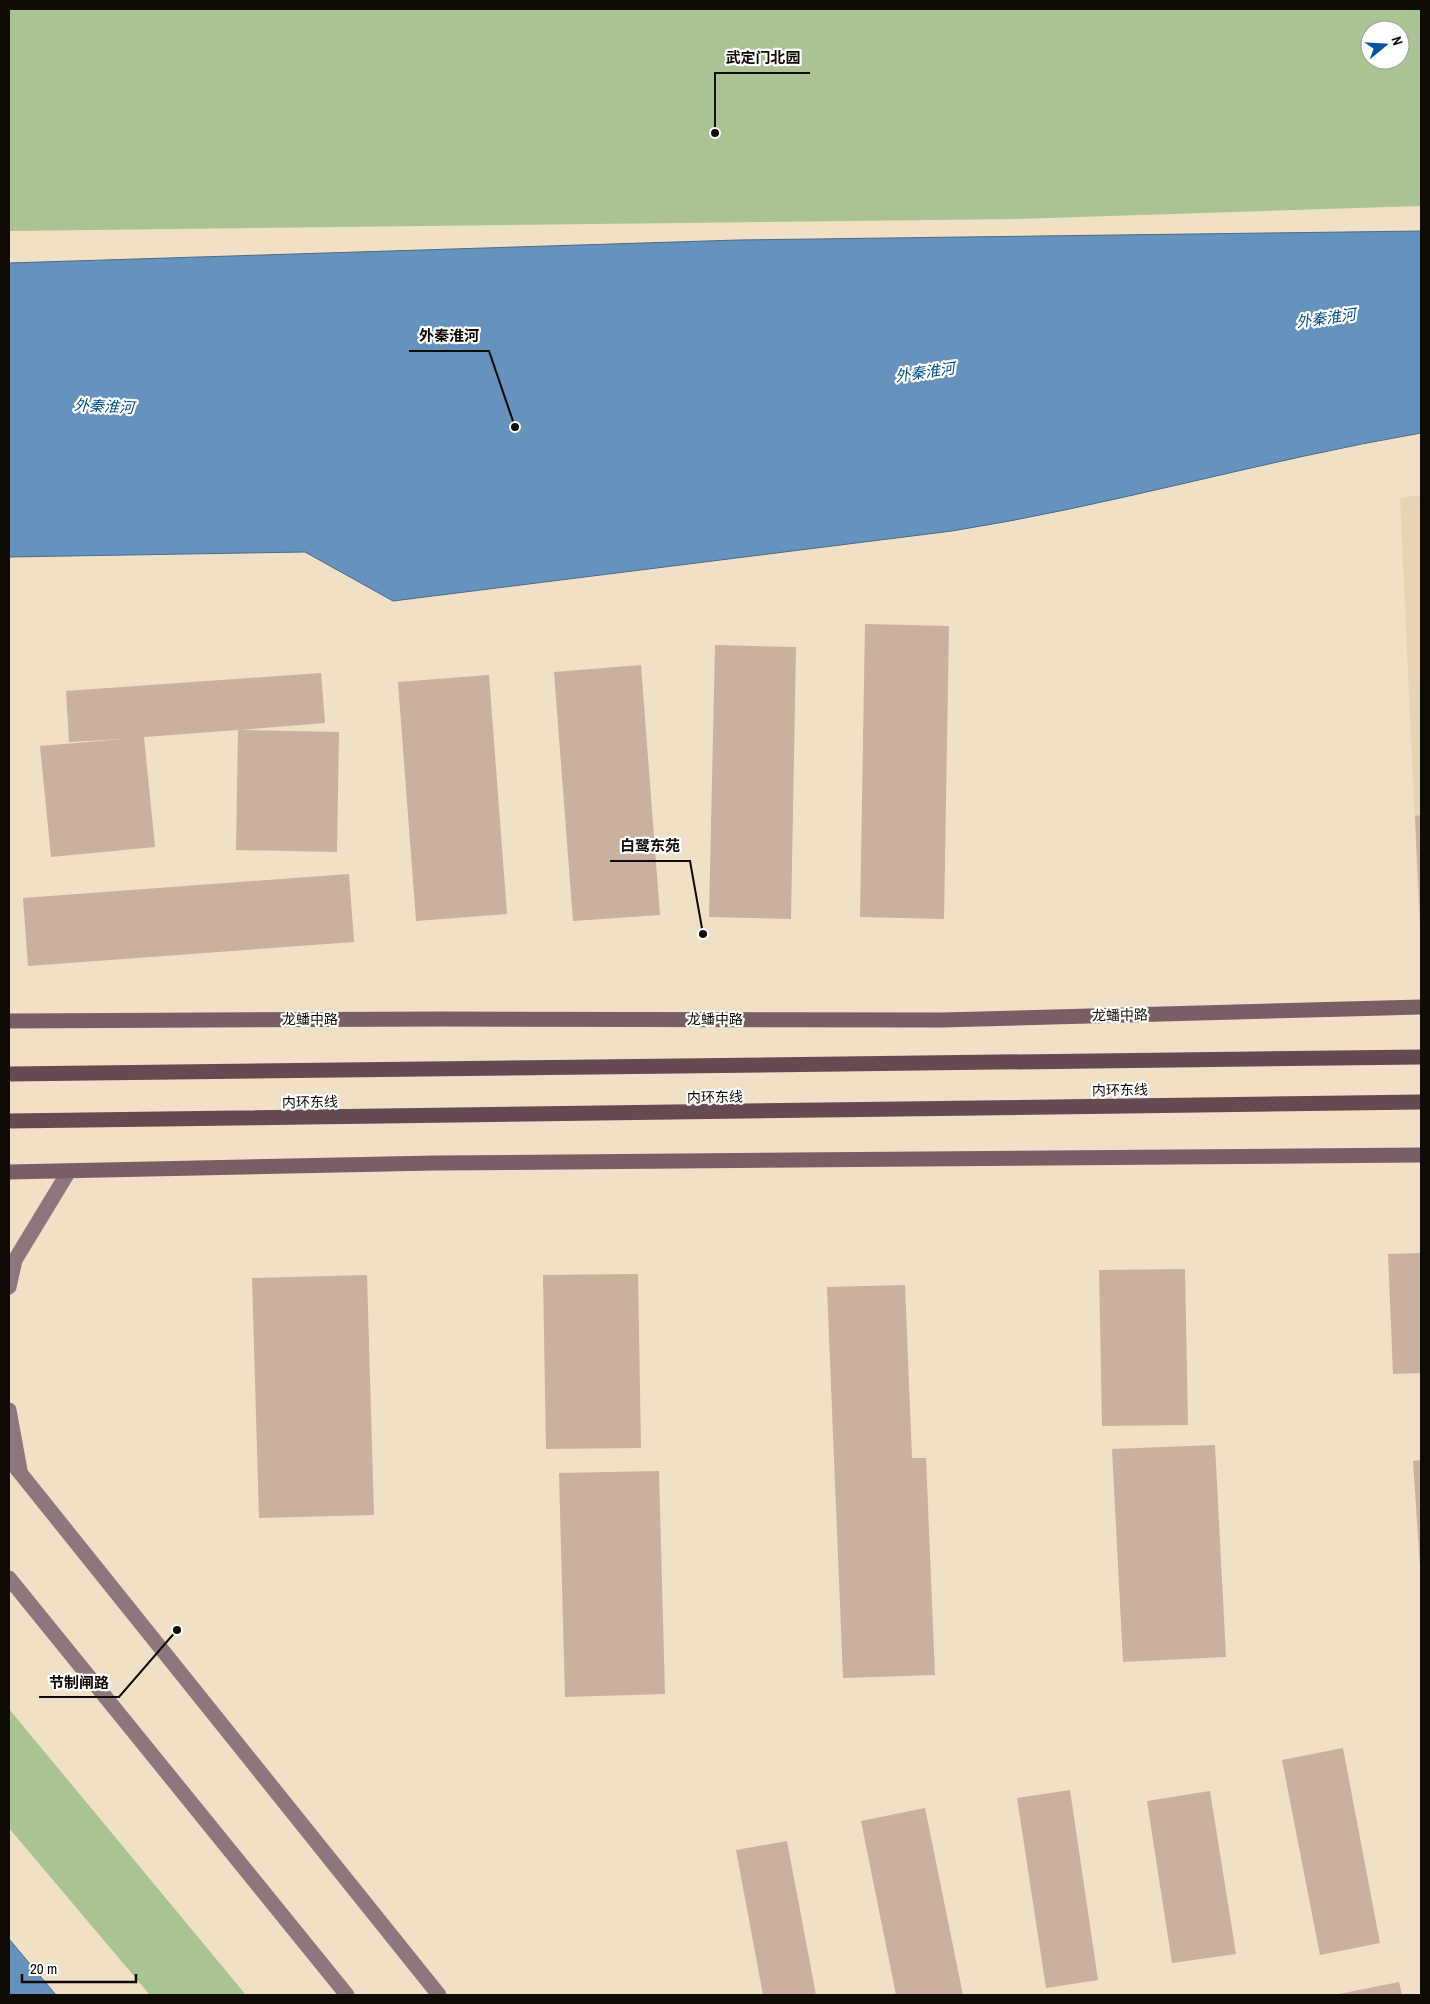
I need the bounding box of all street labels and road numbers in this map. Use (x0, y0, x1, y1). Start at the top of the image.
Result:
street label: 龙蟠中路 (1092, 1006, 1148, 1024)
street label: 龙蟠中路 (282, 1010, 338, 1028)
street label: 龙蟠中路 (687, 1010, 743, 1028)
street label: 内环东线 (1092, 1081, 1148, 1099)
street label: 内环东线 (687, 1088, 743, 1106)
street label: 内环东线 (282, 1093, 338, 1111)

